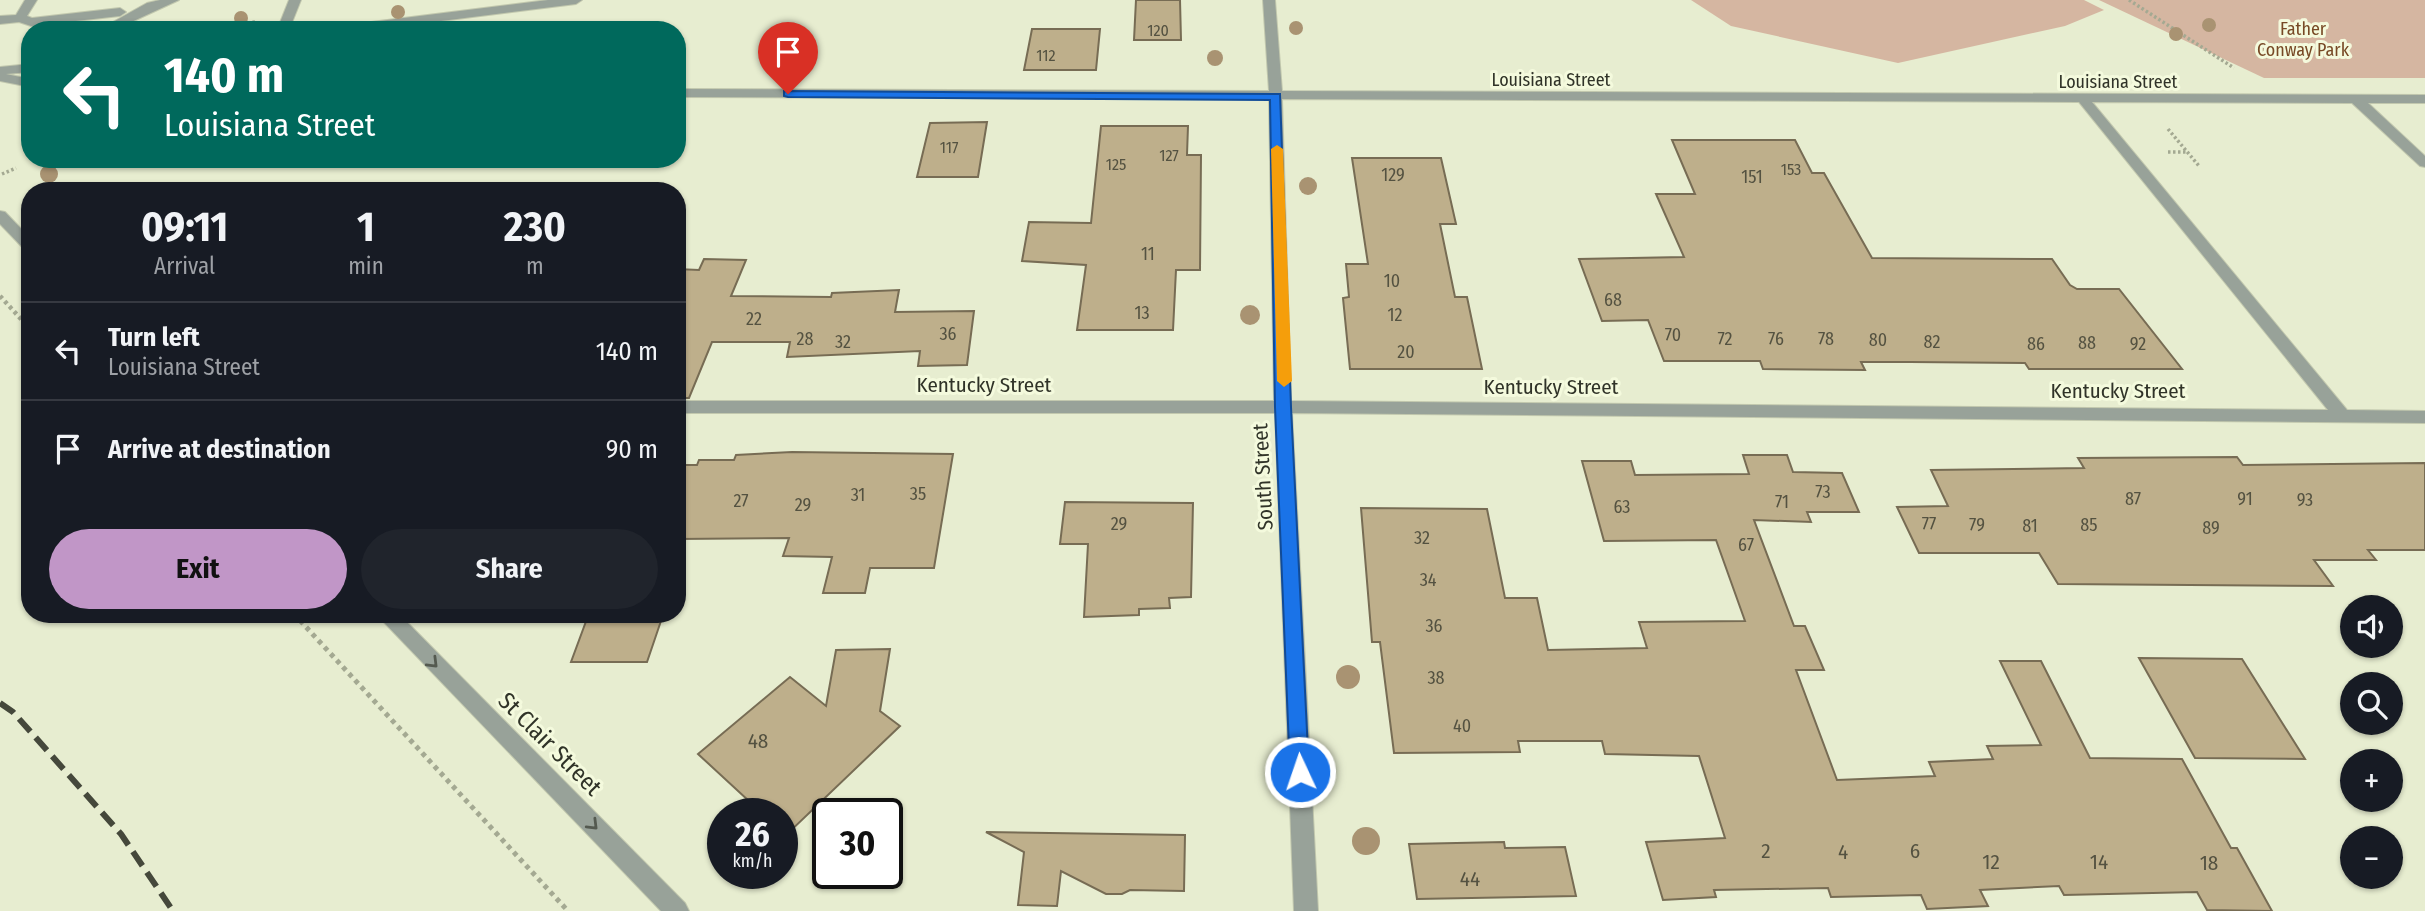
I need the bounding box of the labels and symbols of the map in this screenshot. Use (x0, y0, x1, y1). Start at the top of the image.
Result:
park label: Father Conway Park (2257, 18, 2350, 61)
house number: 120 (1147, 21, 1169, 40)
pin (758, 22, 818, 94)
house number: 112 (1036, 46, 1056, 65)
street label: Louisiana Street (1492, 69, 1611, 91)
street label: Louisiana Street (2059, 71, 2178, 93)
house number: 117 (940, 138, 959, 157)
house number: 127 (1159, 146, 1179, 165)
house number: 125 (1106, 155, 1126, 174)
house number: 153 (1781, 160, 1801, 179)
house number: 129 (1381, 164, 1405, 186)
house number: 151 (1741, 166, 1763, 188)
house number: 11 (1141, 243, 1155, 265)
house number: 10 (1384, 270, 1400, 292)
house number: 68 (1604, 289, 1622, 311)
house number: 13 (1134, 302, 1150, 324)
house number: 12 (1388, 304, 1403, 326)
house number: 22 (746, 308, 762, 330)
house number: 36 (939, 323, 957, 345)
house number: 70 (1665, 324, 1681, 346)
house number: 28 (797, 328, 813, 350)
house number: 72 (1717, 328, 1733, 350)
house number: 76 (1768, 328, 1784, 350)
house number: 78 (1818, 328, 1834, 350)
house number: 80 (1869, 329, 1887, 351)
house number: 32 (835, 331, 851, 353)
house number: 82 (1924, 331, 1940, 353)
house number: 88 (2078, 332, 2096, 354)
house number: 86 (2027, 333, 2045, 355)
house number: 92 (2130, 333, 2146, 355)
house number: 20 (1397, 341, 1415, 363)
street label: Kentucky Street (917, 372, 1052, 398)
street label: Kentucky Street (1484, 374, 1619, 400)
street label: Kentucky Street (2051, 378, 2186, 404)
street label: South Street (1247, 423, 1279, 531)
house number: 73 (1815, 481, 1831, 503)
house number: 35 (910, 483, 926, 505)
house number: 31 (851, 484, 865, 506)
house number: 87 (2125, 488, 2141, 510)
house number: 91 (2237, 488, 2253, 510)
house number: 93 (2297, 489, 2313, 511)
house number: 27 (733, 490, 749, 512)
house number: 71 (1775, 491, 1789, 513)
house number: 29 (795, 494, 811, 516)
house number: 63 (1614, 496, 1630, 518)
house number: 29 (1111, 513, 1127, 535)
house number: 77 (1922, 513, 1936, 535)
house number: 79 (1969, 514, 1985, 536)
house number: 85 (2080, 514, 2098, 536)
house number: 81 (2022, 515, 2038, 537)
house number: 89 (2202, 517, 2220, 539)
house number: 32 (1414, 527, 1430, 549)
house number: 67 (1738, 534, 1754, 556)
house number: 34 (1420, 569, 1437, 591)
house number: 36 (1425, 615, 1443, 637)
one-way arrow (425, 655, 438, 668)
house number: 38 (1427, 667, 1445, 689)
street label: St Clair Street (493, 687, 608, 802)
house number: 40 (1453, 715, 1471, 737)
house number: 48 (748, 728, 768, 754)
position arrow (1263, 735, 1337, 809)
speed limit sign: 30 (812, 798, 903, 889)
one-way arrow (584, 817, 597, 830)
house number: 2 (1761, 838, 1771, 864)
house number: 6 (1910, 838, 1920, 864)
house number: 4 (1838, 839, 1848, 865)
house number: 12 (1982, 849, 2000, 875)
house number: 14 (2090, 849, 2108, 875)
house number: 18 (2200, 850, 2218, 876)
house number: 44 (1460, 866, 1480, 892)

